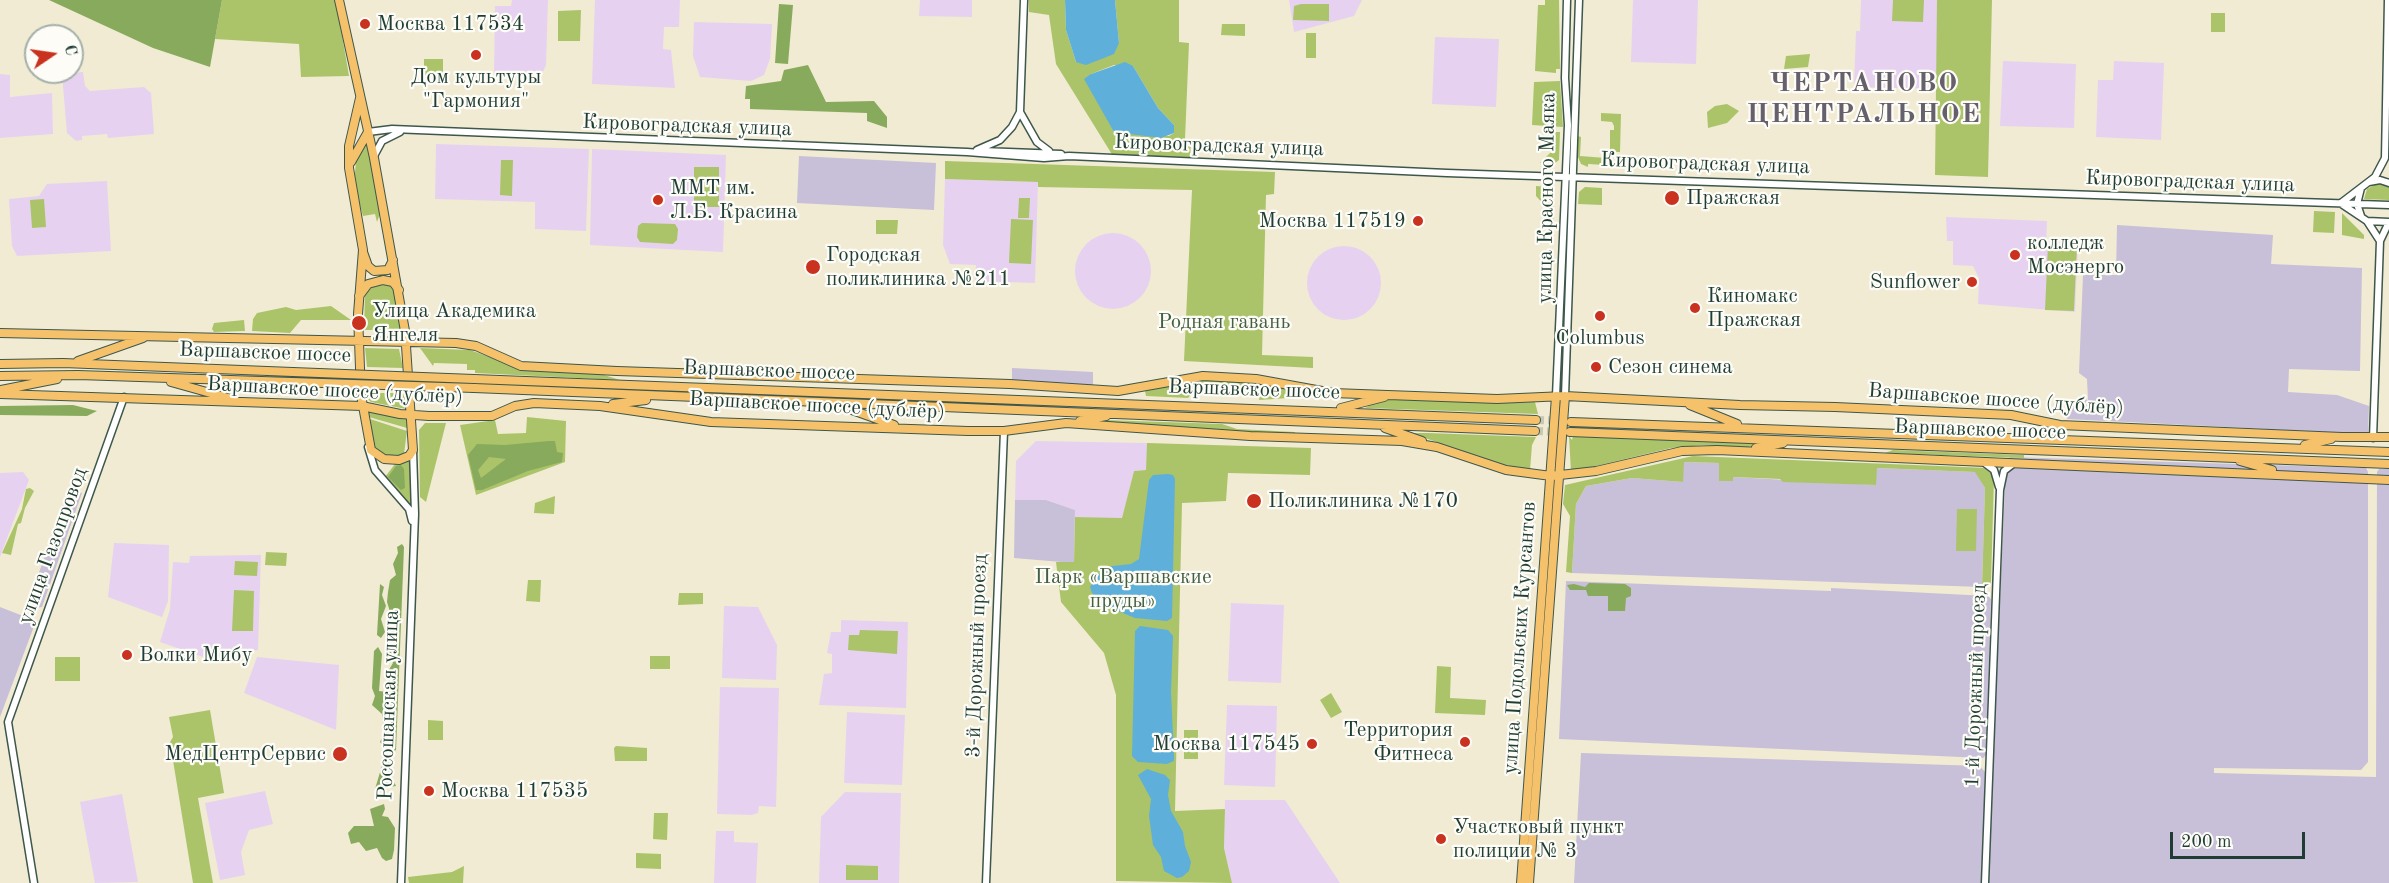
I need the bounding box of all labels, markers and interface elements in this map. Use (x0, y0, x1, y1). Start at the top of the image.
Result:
place label: Москва 117534 (377, 11, 524, 37)
marker: Москва 117534 (358, 17, 372, 31)
north arrow (24, 24, 84, 84)
text: С (61, 43, 79, 57)
marker: Дом культуры "Гармония" (469, 48, 483, 62)
place label: Дом культуры "Гармония" (411, 64, 541, 114)
district label: ЧЕРТАНОВО ЦЕНТРАЛЬНОЕ (1747, 68, 1981, 131)
street label: улица Красного Маяка (1533, 92, 1561, 304)
street label: Кировоградская улица (582, 110, 792, 142)
street label: Кировоградская улица (1114, 130, 1324, 162)
street label: Кировоградская улица (1600, 148, 1810, 180)
street label: Кировоградская улица (2085, 166, 2295, 198)
place label: ММТ им. Л.Б. Красина (670, 175, 798, 225)
place label: Пражская (1686, 185, 1780, 211)
marker: Пражская (1663, 189, 1681, 207)
marker: ММТ им. Л.Б. Красина (651, 193, 665, 207)
place label: Москва 117519 (1259, 208, 1406, 234)
marker: Москва 117519 (1411, 214, 1425, 228)
place label: колледж Мосэнерго (2027, 230, 2124, 280)
place label: Городская поликлиника №211 (826, 242, 1011, 292)
marker: колледж Мосэнерго (2008, 248, 2022, 262)
marker: Городская поликлиника №211 (804, 258, 822, 276)
place label: Sunflower (1870, 269, 1960, 295)
marker: Sunflower (1965, 275, 1979, 289)
place label: Киномакс Пражская (1707, 283, 1801, 333)
place label: Улица Академика Янгеля (372, 298, 536, 348)
marker: Киномакс Пражская (1688, 301, 1702, 315)
park label: Родная гавань (1158, 309, 1290, 335)
marker: Columbus (1593, 309, 1607, 323)
marker: Улица Академика Янгеля (350, 314, 368, 332)
place label: Columbus (1555, 325, 1645, 351)
street label: Варшавское шоссе (178, 337, 352, 369)
place label: Сезон синема (1608, 354, 1733, 380)
street label: Варшавское шоссе (682, 355, 856, 387)
marker: Сезон синема (1589, 360, 1603, 374)
street label: Варшавское шоссе (дублёр) (206, 372, 464, 410)
street label: Варшавское шоссе (1167, 374, 1341, 406)
street label: Варшавское шоссе (дублёр) (1867, 378, 2125, 422)
street label: Варшавское шоссе (дублёр) (688, 387, 946, 425)
street label: Варшавское шоссе (1893, 414, 2067, 446)
street label: улица Газопровод (13, 464, 93, 628)
place label: Поликлиника №170 (1268, 488, 1458, 514)
marker: Поликлиника №170 (1245, 492, 1263, 510)
street label: улица Подольских Курсантов (1498, 501, 1542, 775)
street label: 3-й Дорожный проезд (961, 554, 993, 758)
park label: Парк «Варшавские пруды» (1034, 564, 1212, 614)
street label: 1-й Дорожный проезд (1960, 584, 1992, 788)
street label: Россошанская улица (373, 609, 405, 801)
place label: Волки Мибу (139, 642, 253, 668)
marker: Волки Мибу (120, 648, 134, 662)
place label: Территория Фитнеса (1343, 717, 1453, 767)
place label: Москва 117545 (1153, 731, 1300, 757)
marker: Территория Фитнеса (1458, 735, 1472, 749)
marker: Москва 117545 (1305, 737, 1319, 751)
place label: МедЦентрСервис (165, 741, 326, 767)
marker: МедЦентрСервис (331, 745, 349, 763)
place label: Москва 117535 (441, 778, 588, 804)
marker: Москва 117535 (422, 784, 436, 798)
place label: Участковый пункт полиции № 3 (1453, 814, 1624, 864)
scale bar (2173, 820, 2308, 858)
marker: Участковый пункт полиции № 3 (1434, 832, 1448, 846)
text: 200 m (2181, 833, 2232, 851)

